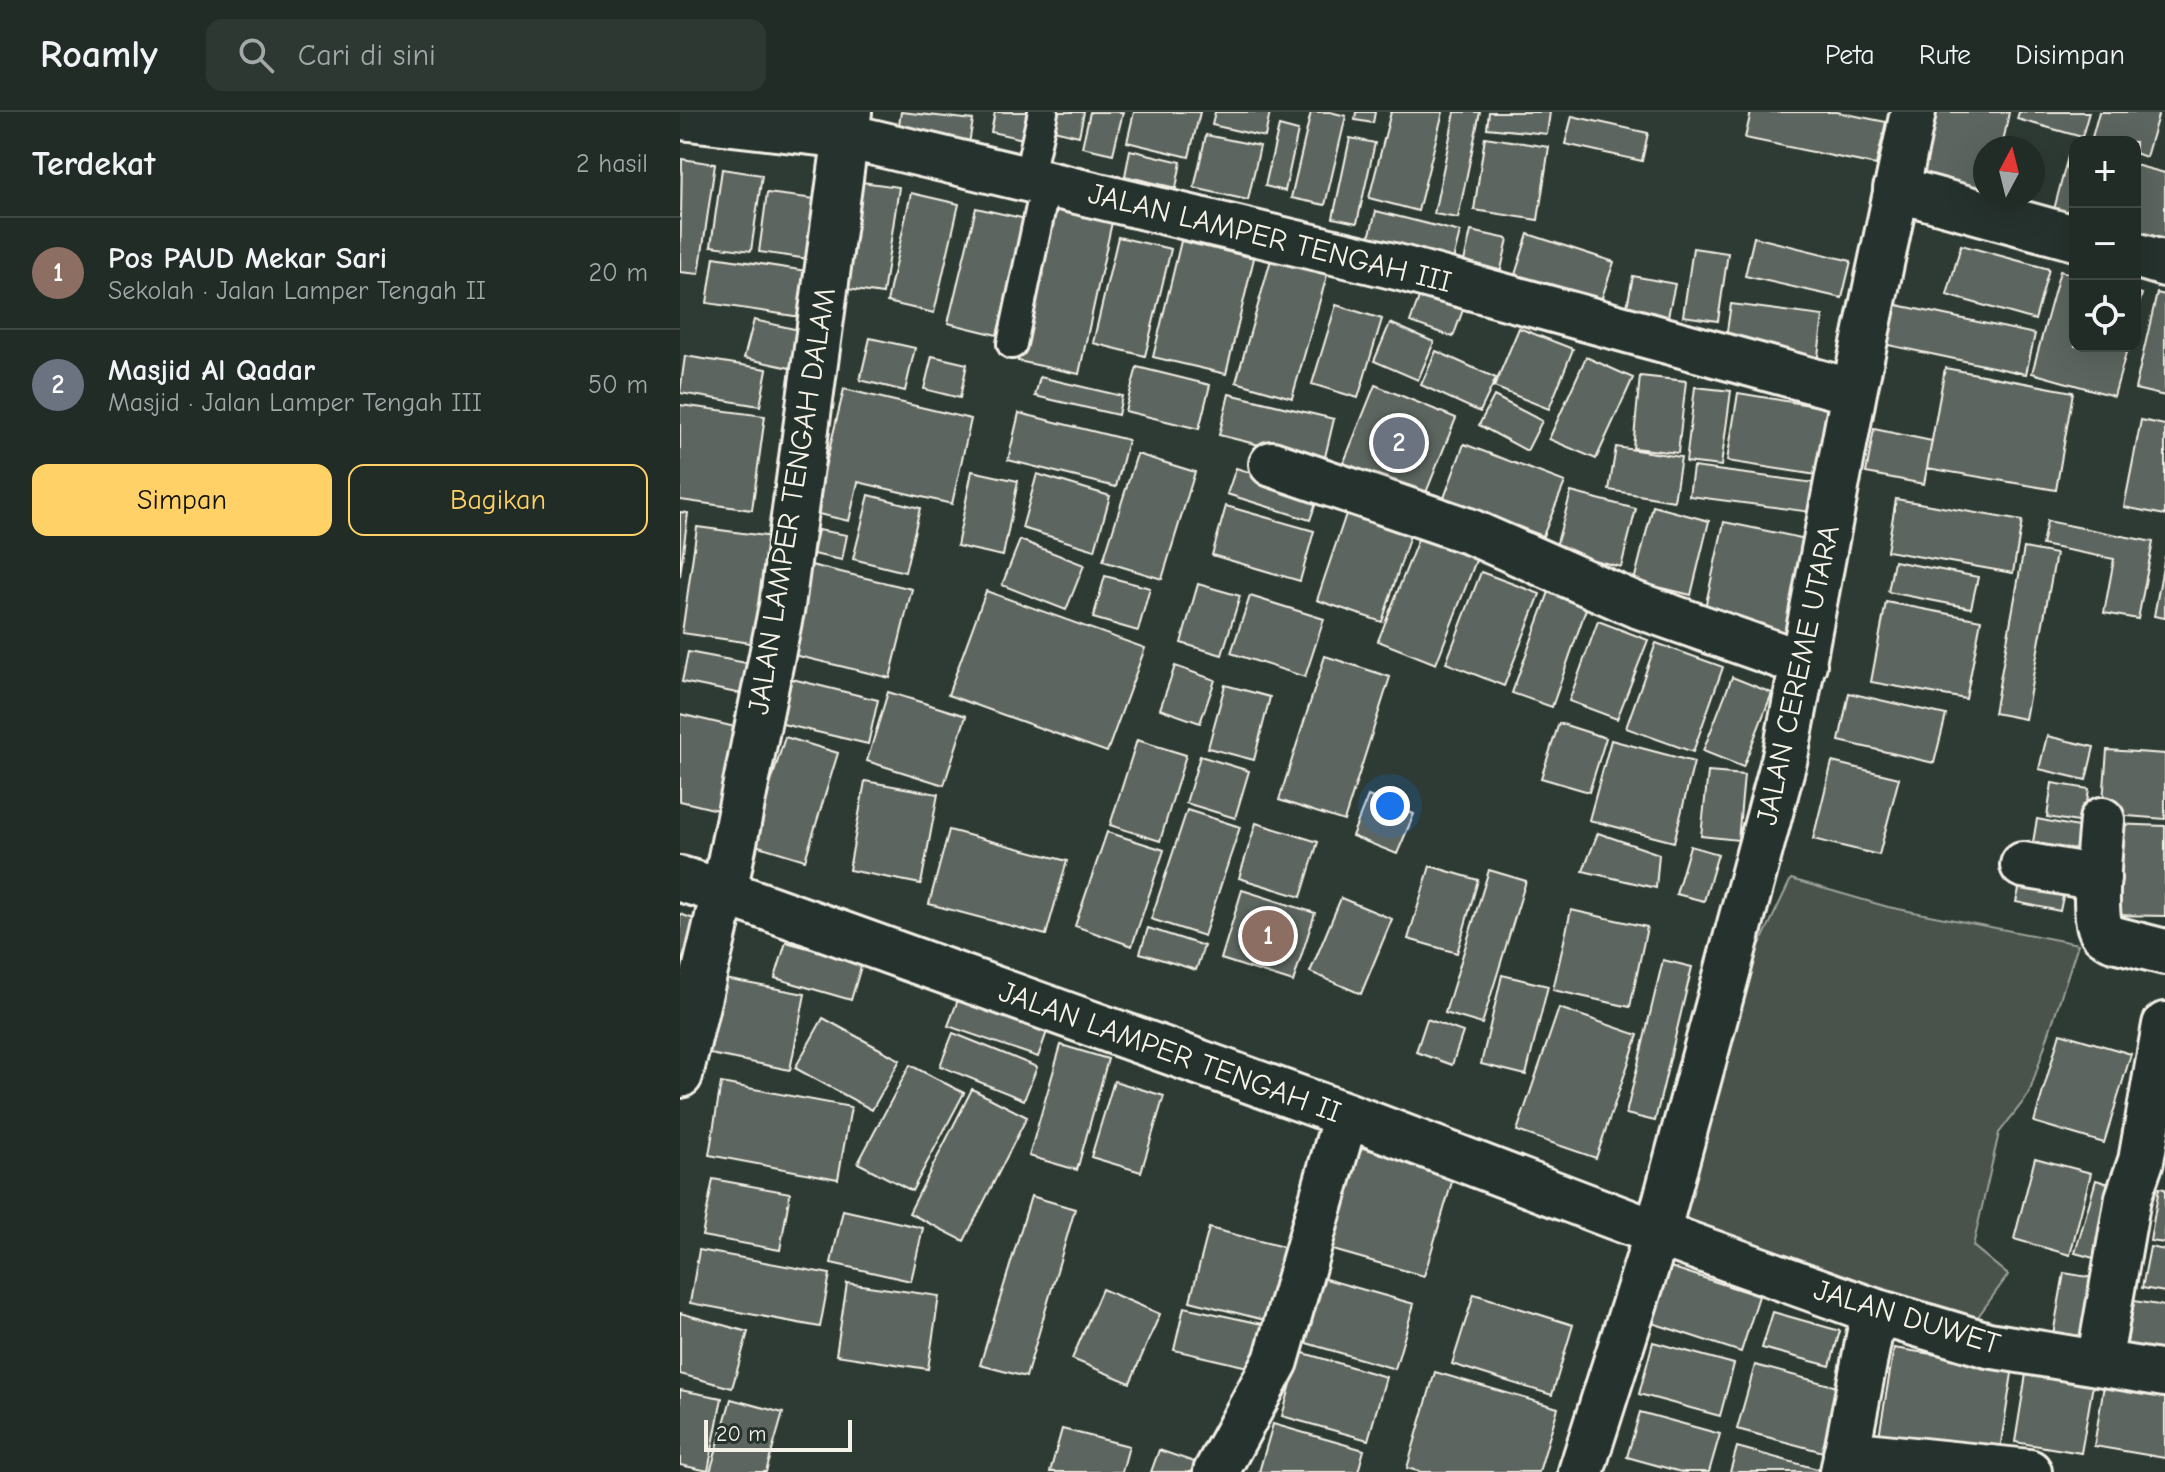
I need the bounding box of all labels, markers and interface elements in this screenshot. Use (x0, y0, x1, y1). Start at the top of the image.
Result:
search box (206, 19, 766, 91)
text: Roamly (40, 33, 158, 77)
icon: search (234, 33, 278, 77)
text: Cari di sini (298, 38, 436, 73)
text: Peta (1825, 39, 1875, 71)
text: Rute (1919, 39, 1971, 71)
text: Disimpan (2015, 39, 2125, 71)
north arrow (1973, 136, 2045, 208)
map controls (2069, 136, 2141, 352)
button: + (2069, 136, 2141, 208)
text: Terdekat (32, 144, 155, 184)
text: 2 hasil (576, 149, 648, 179)
street label: JALAN LAMPER TENGAH III (1085, 176, 1455, 300)
button: − (2069, 208, 2141, 280)
text: Pos PAUD Mekar Sari (108, 241, 387, 276)
text: 1 (53, 258, 63, 288)
text: 20 m (588, 258, 648, 288)
text: Sekolah · Jalan Lamper Tengah II (108, 276, 486, 306)
button: locate (2069, 280, 2141, 352)
street label: JALAN LAMPER TENGAH DALAM (741, 285, 843, 717)
text: Masjid Al Qadar (108, 353, 315, 388)
text: 2 (52, 370, 64, 400)
text: 50 m (588, 370, 648, 400)
text: Masjid · Jalan Lamper Tengah III (108, 388, 482, 418)
pin: 2 (1373, 413, 1425, 473)
button: Simpan (32, 464, 332, 536)
button: Bagikan (348, 464, 648, 536)
street label: JALAN CEREME UTARA (1749, 522, 1847, 828)
your location (1370, 786, 1410, 826)
pin: 1 (1242, 906, 1294, 966)
street label: JALAN LAMPER TENGAH II (994, 974, 1346, 1130)
street label: JALAN DUWET (1810, 1272, 2005, 1362)
scale bar (704, 1416, 852, 1452)
text: 20 m (716, 1421, 766, 1447)

